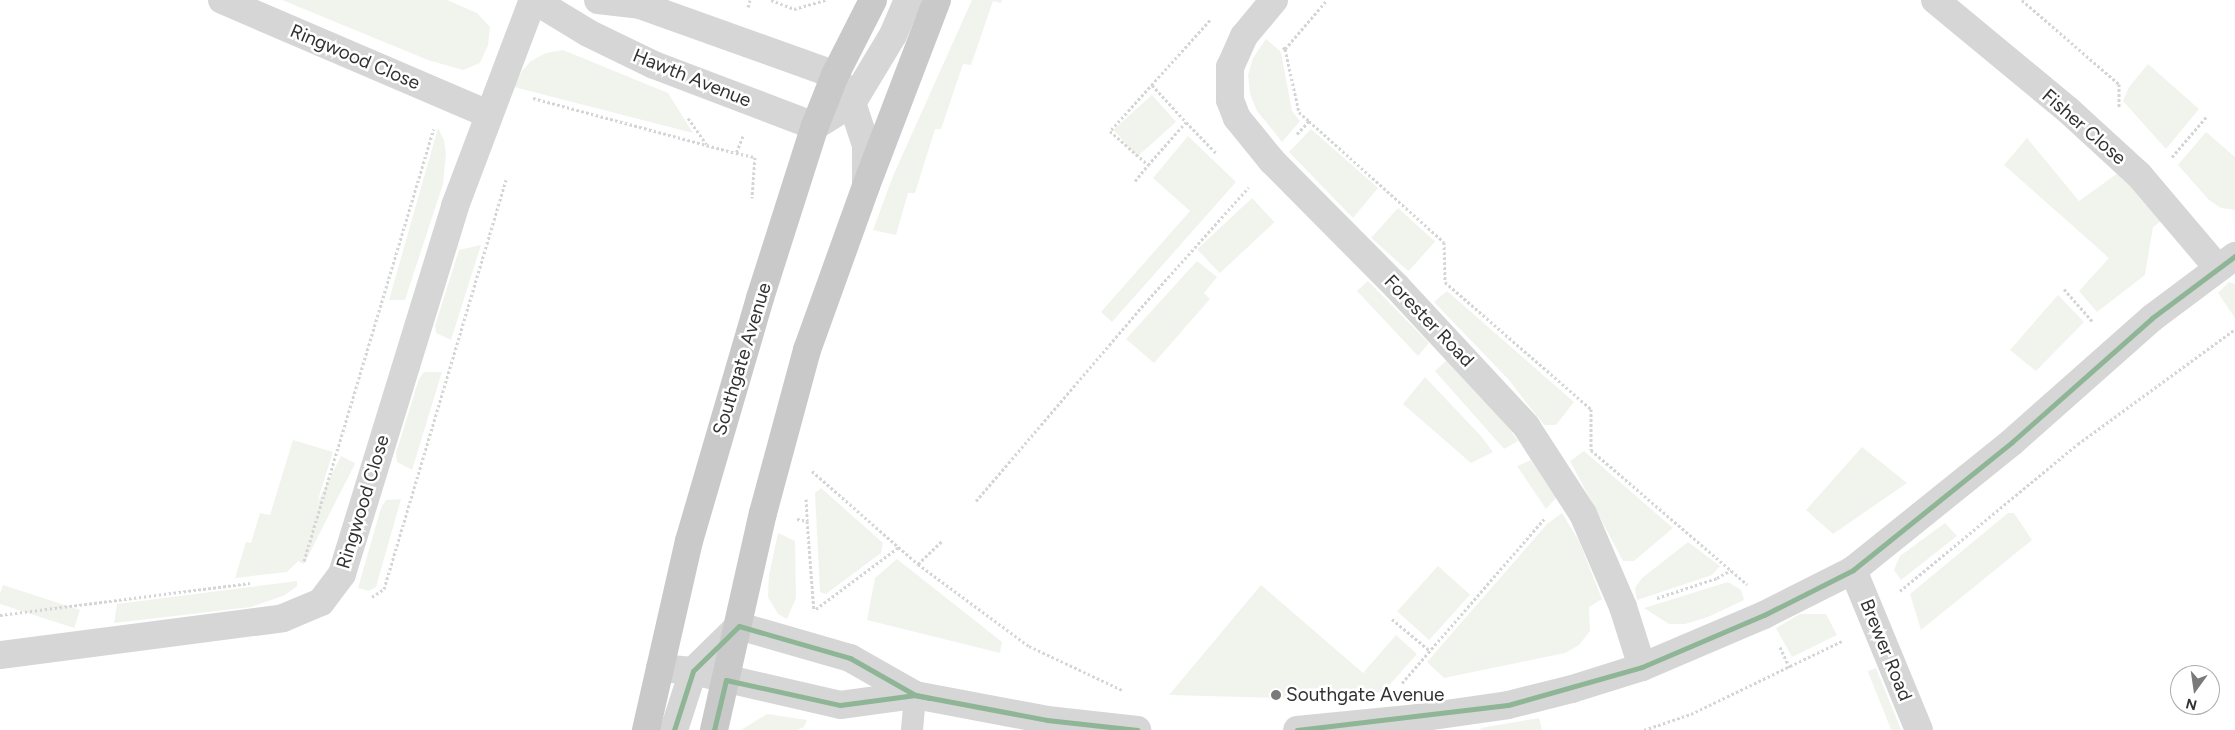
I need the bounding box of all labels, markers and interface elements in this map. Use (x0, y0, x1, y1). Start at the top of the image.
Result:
street label: Ringwood Close (287, 19, 423, 95)
street label: Hawth Avenue (630, 44, 754, 112)
street label: Fisher Close (2037, 84, 2131, 170)
street label: Forester Road (1379, 270, 1479, 372)
street label: Southgate Avenue (708, 280, 776, 438)
street label: Ringwood Close (332, 432, 394, 572)
street label: Brewer Road (1855, 596, 1917, 704)
north arrow (2170, 665, 2220, 715)
place label: Southgate Avenue (1286, 684, 1444, 706)
marker: Southgate Avenue (1270, 689, 1282, 701)
text: N (2184, 695, 2199, 714)

